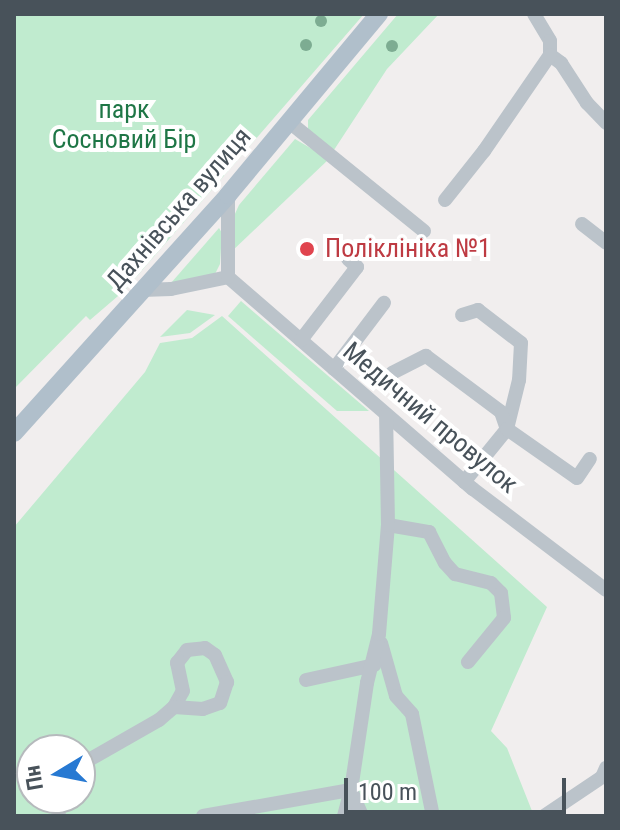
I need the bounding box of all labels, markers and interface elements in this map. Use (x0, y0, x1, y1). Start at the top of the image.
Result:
park label: парк Сосновий Бір (52, 94, 196, 156)
street label: Дахнівська вулиця (100, 121, 258, 297)
place label: Поліклініка №1 (325, 233, 491, 265)
marker: Поліклініка №1 (296, 238, 318, 260)
street label: Медичний провулок (336, 336, 524, 500)
north arrow (16, 734, 96, 814)
scale bar (348, 762, 570, 812)
text: Пн (19, 764, 48, 792)
text: 100 m (358, 778, 417, 806)

